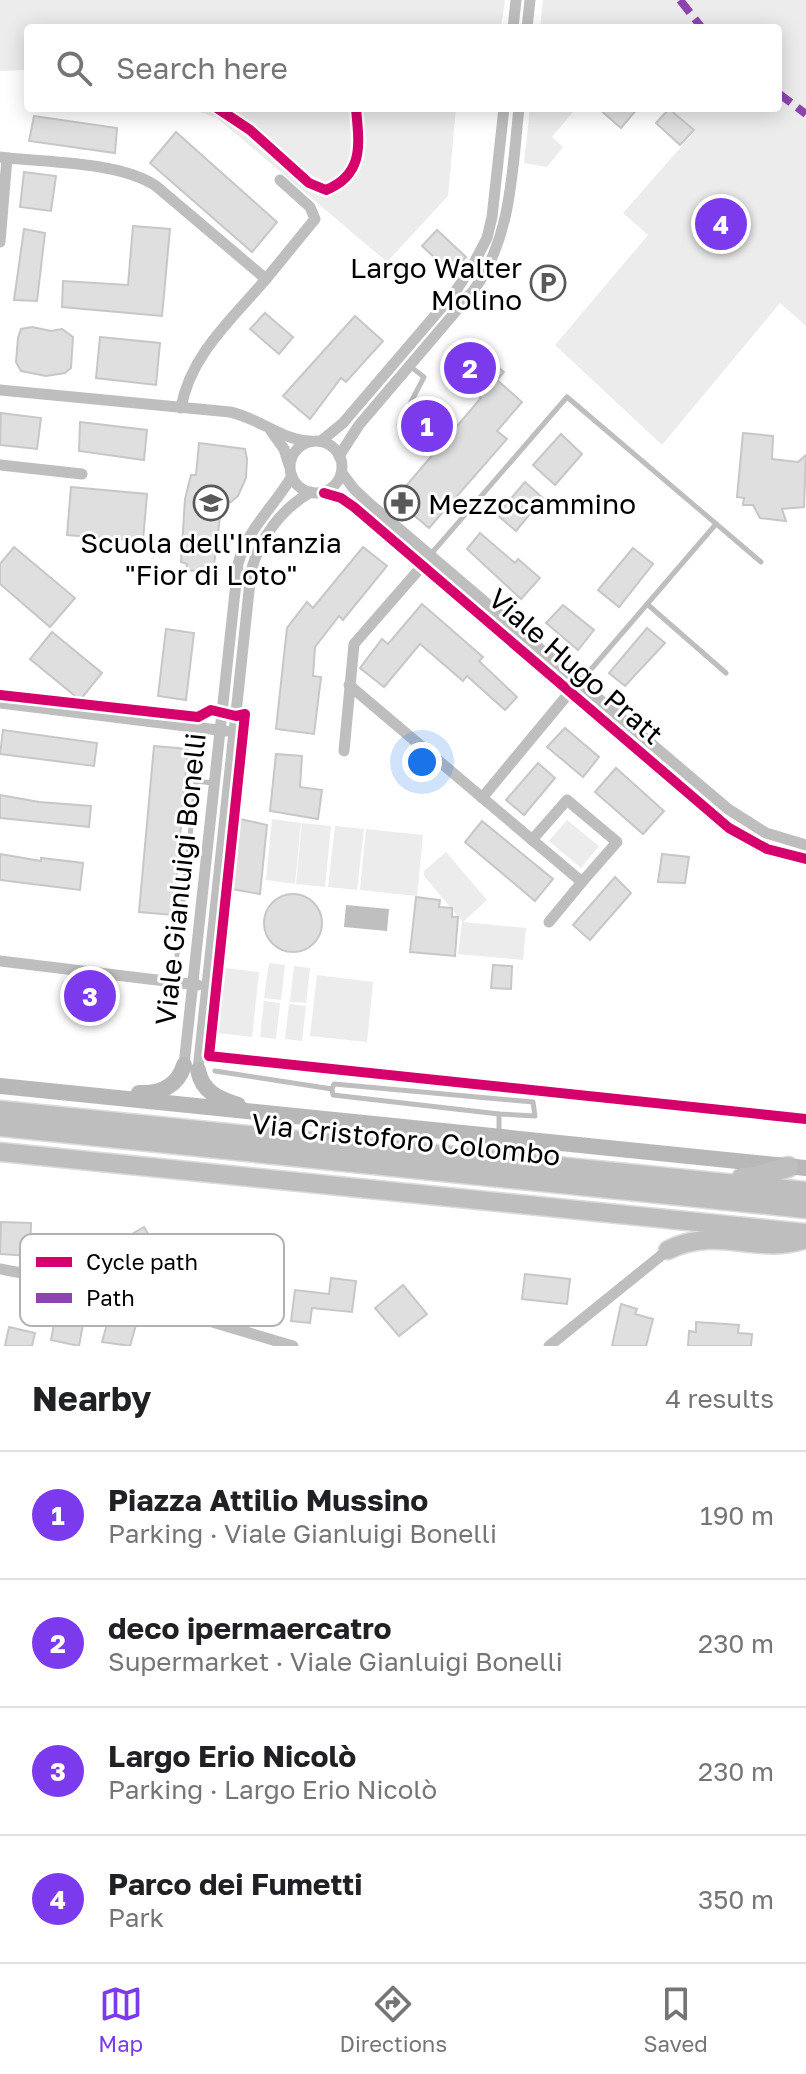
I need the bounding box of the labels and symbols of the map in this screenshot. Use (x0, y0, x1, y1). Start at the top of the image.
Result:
pin: 4 (695, 194, 747, 254)
place label: Largo Walter Molino (350, 251, 522, 316)
parking icon: Largo Walter Molino (529, 264, 567, 302)
pin: 2 (444, 338, 496, 398)
pin: 1 (401, 396, 453, 456)
school or university icon: Scuola dell'Infanzia "Fior di Loto" (192, 484, 230, 522)
pharmacy icon: Mezzocammino (383, 484, 421, 522)
place label: Mezzocammino (428, 487, 636, 520)
place label: Scuola dell'Infanzia "Fior di Loto" (80, 526, 342, 591)
street label: Viale Hugo Pratt (482, 581, 670, 751)
street label: Viale Gianluigi Bonelli (148, 731, 212, 1027)
your location (402, 742, 442, 782)
pin: 3 (64, 966, 116, 1026)
street label: Via Cristoforo Colombo (250, 1106, 562, 1172)
legend (20, 1234, 284, 1326)
text: Cycle path (86, 1248, 198, 1275)
text: Path (86, 1284, 135, 1311)

